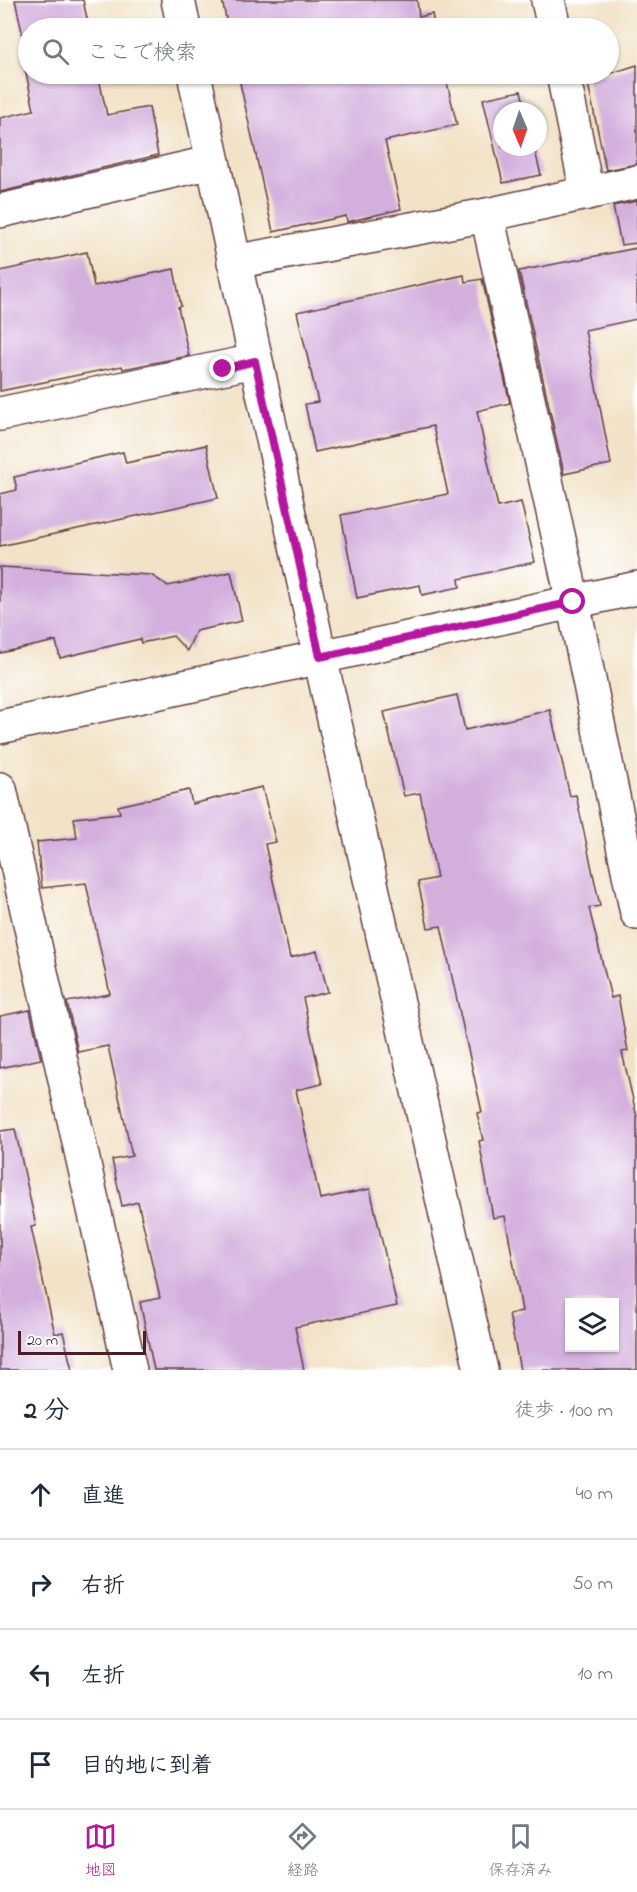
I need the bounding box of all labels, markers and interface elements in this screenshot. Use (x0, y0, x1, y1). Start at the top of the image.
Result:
search box (18, 18, 619, 84)
icon: search (39, 35, 72, 68)
text: ここで検索 (87, 38, 197, 70)
north arrow (493, 102, 547, 156)
route end (209, 355, 235, 381)
route start (559, 588, 585, 614)
map controls (565, 1298, 619, 1352)
button: layers (565, 1298, 619, 1352)
scale bar (18, 1328, 146, 1356)
text: 20 m (27, 1329, 58, 1353)
text: 2 分 (24, 1393, 69, 1431)
text: 徒歩 · 100 m (515, 1397, 613, 1426)
icon: ahead (24, 1478, 57, 1511)
text: 40 m (576, 1480, 613, 1509)
text: 直進 (81, 1481, 125, 1513)
icon: right (24, 1568, 57, 1601)
text: 50 m (572, 1570, 613, 1599)
text: 右折 (81, 1571, 125, 1603)
icon: left (24, 1658, 57, 1691)
text: 10 m (577, 1660, 613, 1689)
text: 左折 (81, 1661, 125, 1693)
icon: arrive (24, 1748, 57, 1781)
text: 目的地に到着 (81, 1751, 213, 1783)
tab: 地図 (84, 1820, 117, 1883)
tab: 経路 (286, 1820, 319, 1883)
tab: 保存済み (488, 1820, 552, 1883)

